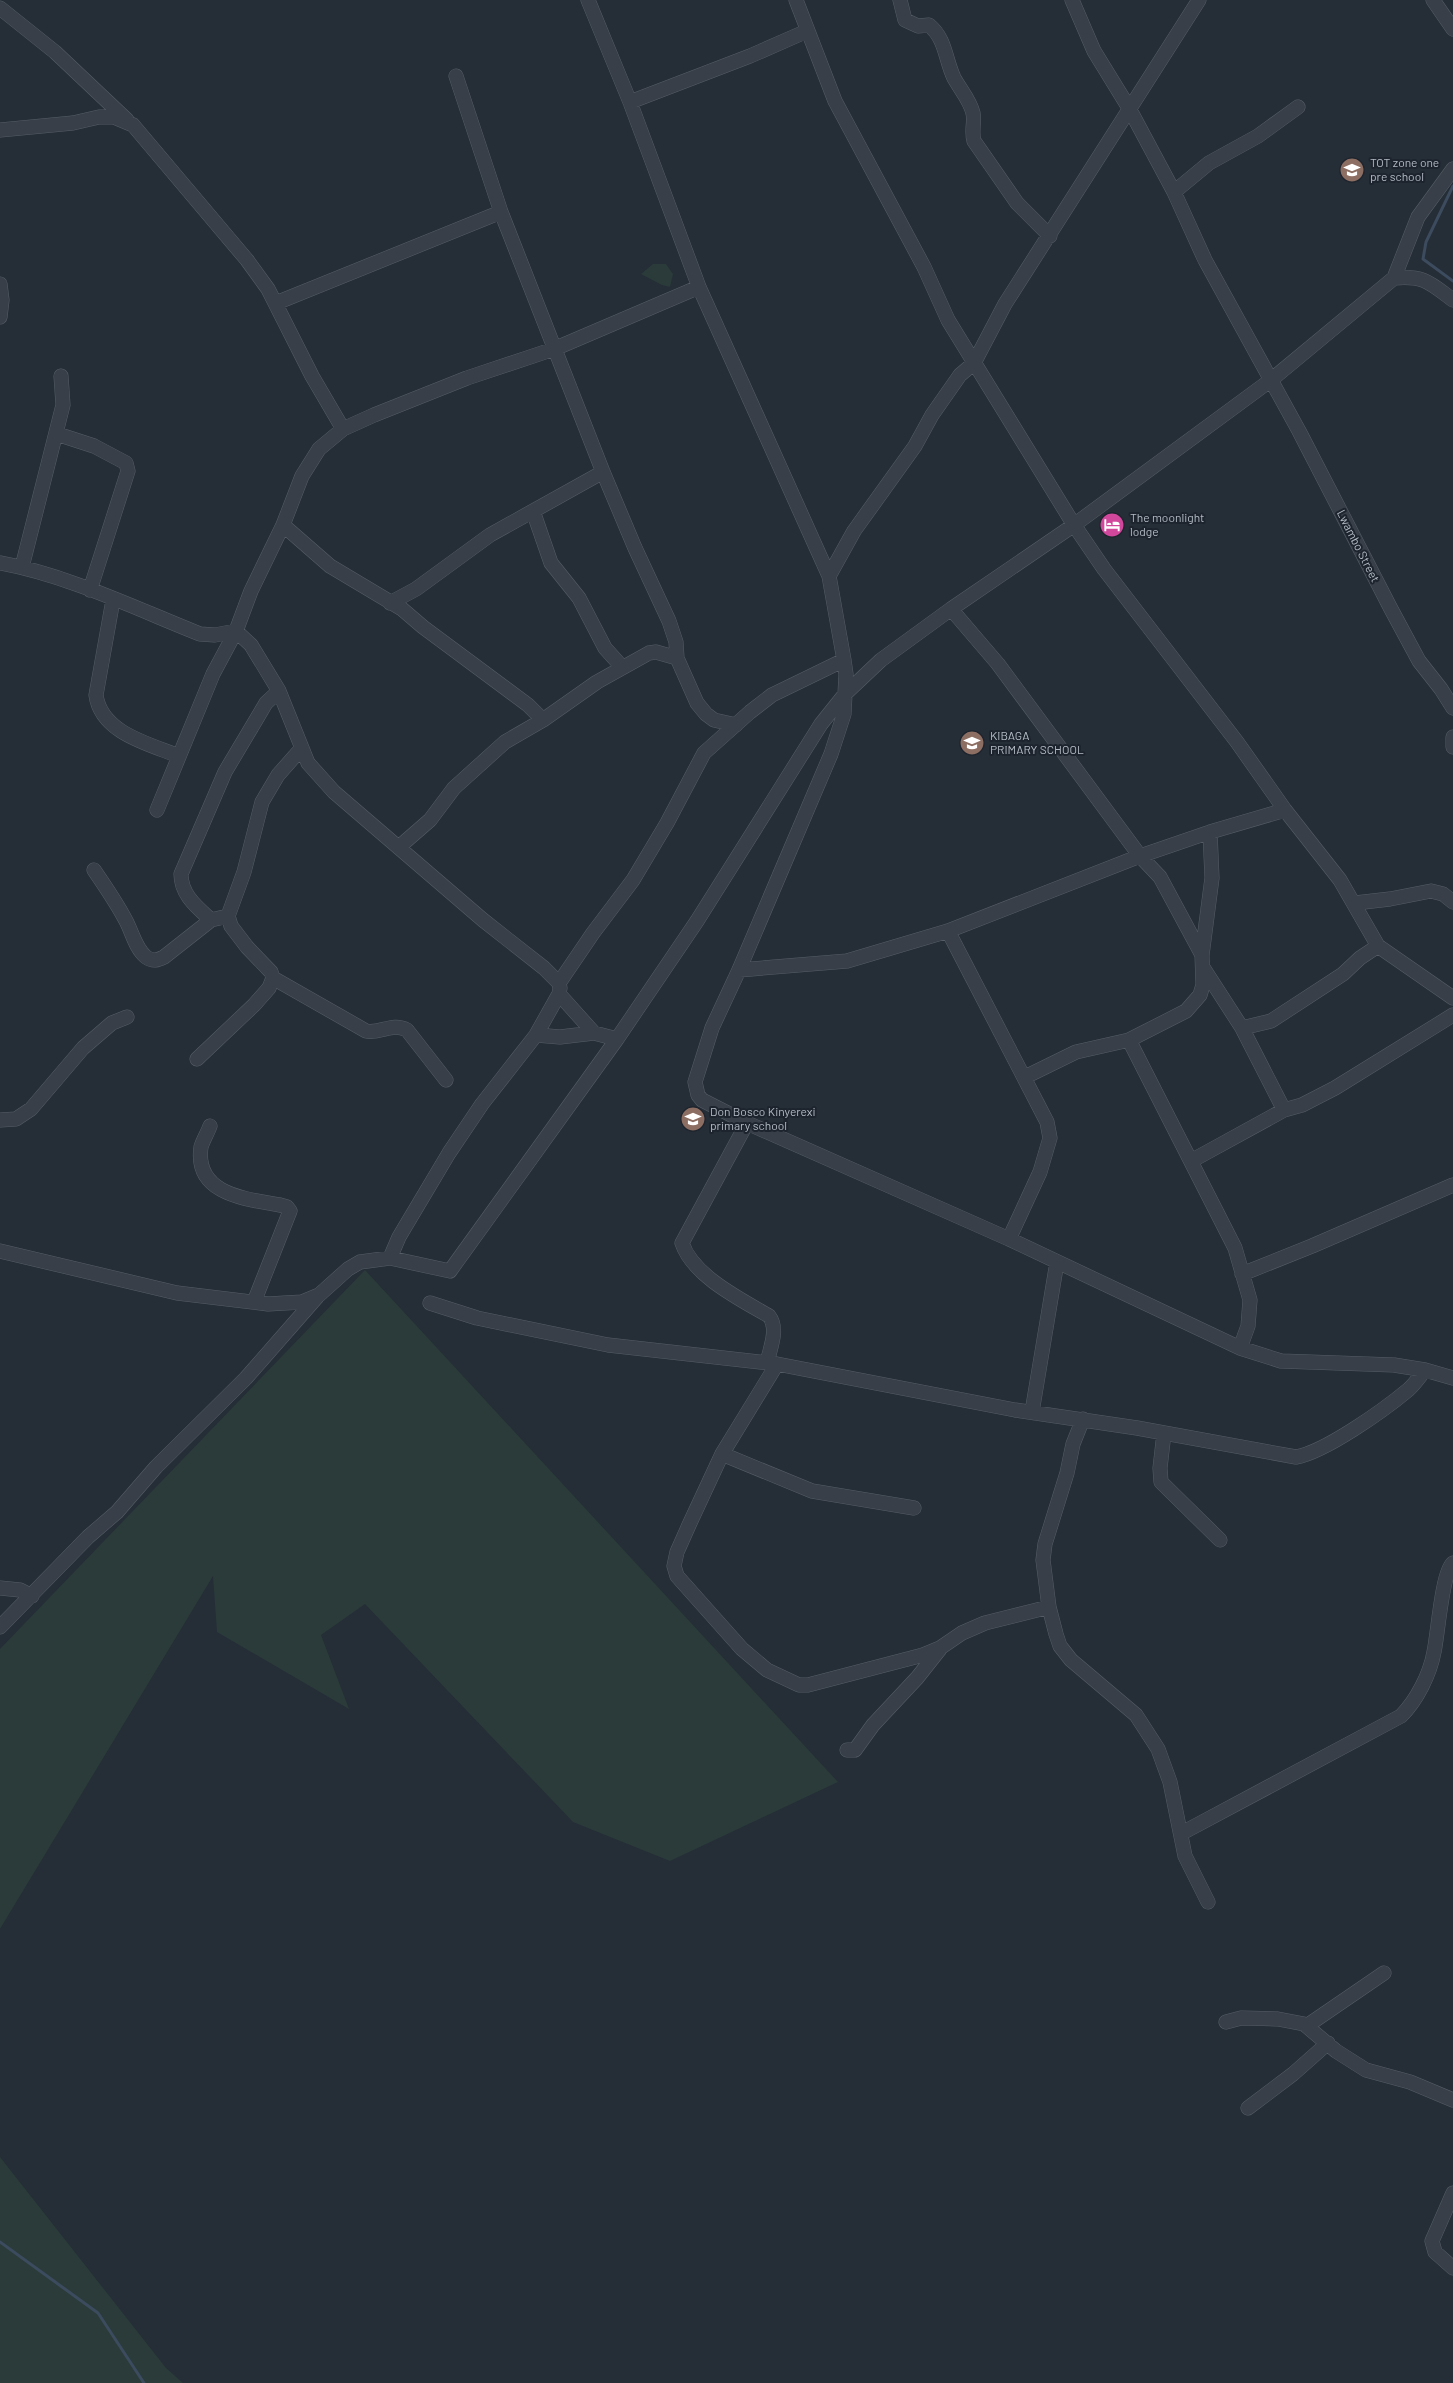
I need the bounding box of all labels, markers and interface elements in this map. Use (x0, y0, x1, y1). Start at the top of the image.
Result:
place label: TOT zone one pre school (1370, 155, 1439, 183)
school or university icon: TOT zone one pre school (1339, 157, 1365, 183)
street label: Lwambo Street (1335, 507, 1383, 584)
place label: The moonlight lodge (1130, 510, 1204, 538)
hotel icon: The moonlight lodge (1099, 512, 1125, 538)
place label: KIBAGA PRIMARY SCHOOL (990, 728, 1084, 756)
school or university icon: KIBAGA PRIMARY SCHOOL (959, 730, 985, 756)
place label: Don Bosco Kinyerexi primary school (710, 1104, 816, 1132)
school or university icon: Don Bosco Kinyerexi primary school (680, 1106, 706, 1132)

